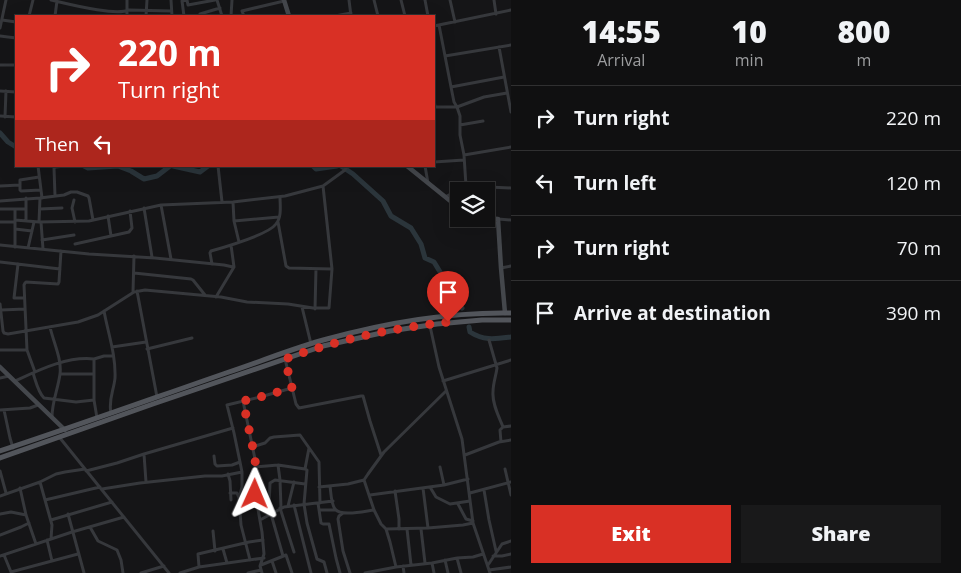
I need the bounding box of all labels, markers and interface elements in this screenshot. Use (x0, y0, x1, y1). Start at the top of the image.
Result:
text: 14:55 (582, 11, 661, 52)
text: 10 (732, 11, 767, 52)
text: 800 (837, 11, 890, 52)
text: 220 m (118, 29, 222, 76)
icon: right (35, 35, 100, 100)
text: Arrival (597, 49, 645, 71)
text: min (735, 49, 763, 71)
text: m (856, 49, 871, 71)
text: Turn right (118, 74, 220, 104)
icon: right (531, 104, 559, 132)
text: Turn right (574, 105, 669, 131)
text: 220 m (886, 105, 941, 131)
icon: left (89, 130, 117, 158)
text: Then (35, 131, 79, 157)
icon: left (531, 169, 559, 197)
text: Turn left (574, 170, 656, 196)
text: 120 m (886, 170, 941, 196)
map controls (450, 182, 495, 227)
button: layers (450, 182, 495, 227)
icon: right (531, 234, 559, 262)
text: Turn right (574, 235, 669, 261)
text: 70 m (897, 235, 941, 261)
pin (427, 271, 469, 322)
icon: arrive (434, 278, 462, 306)
icon: arrive (531, 299, 559, 327)
text: Arrive at destination (574, 300, 771, 326)
text: 390 m (886, 300, 941, 326)
position arrow (228, 467, 280, 519)
button: Exit (531, 505, 731, 563)
button: Share (741, 505, 941, 563)

